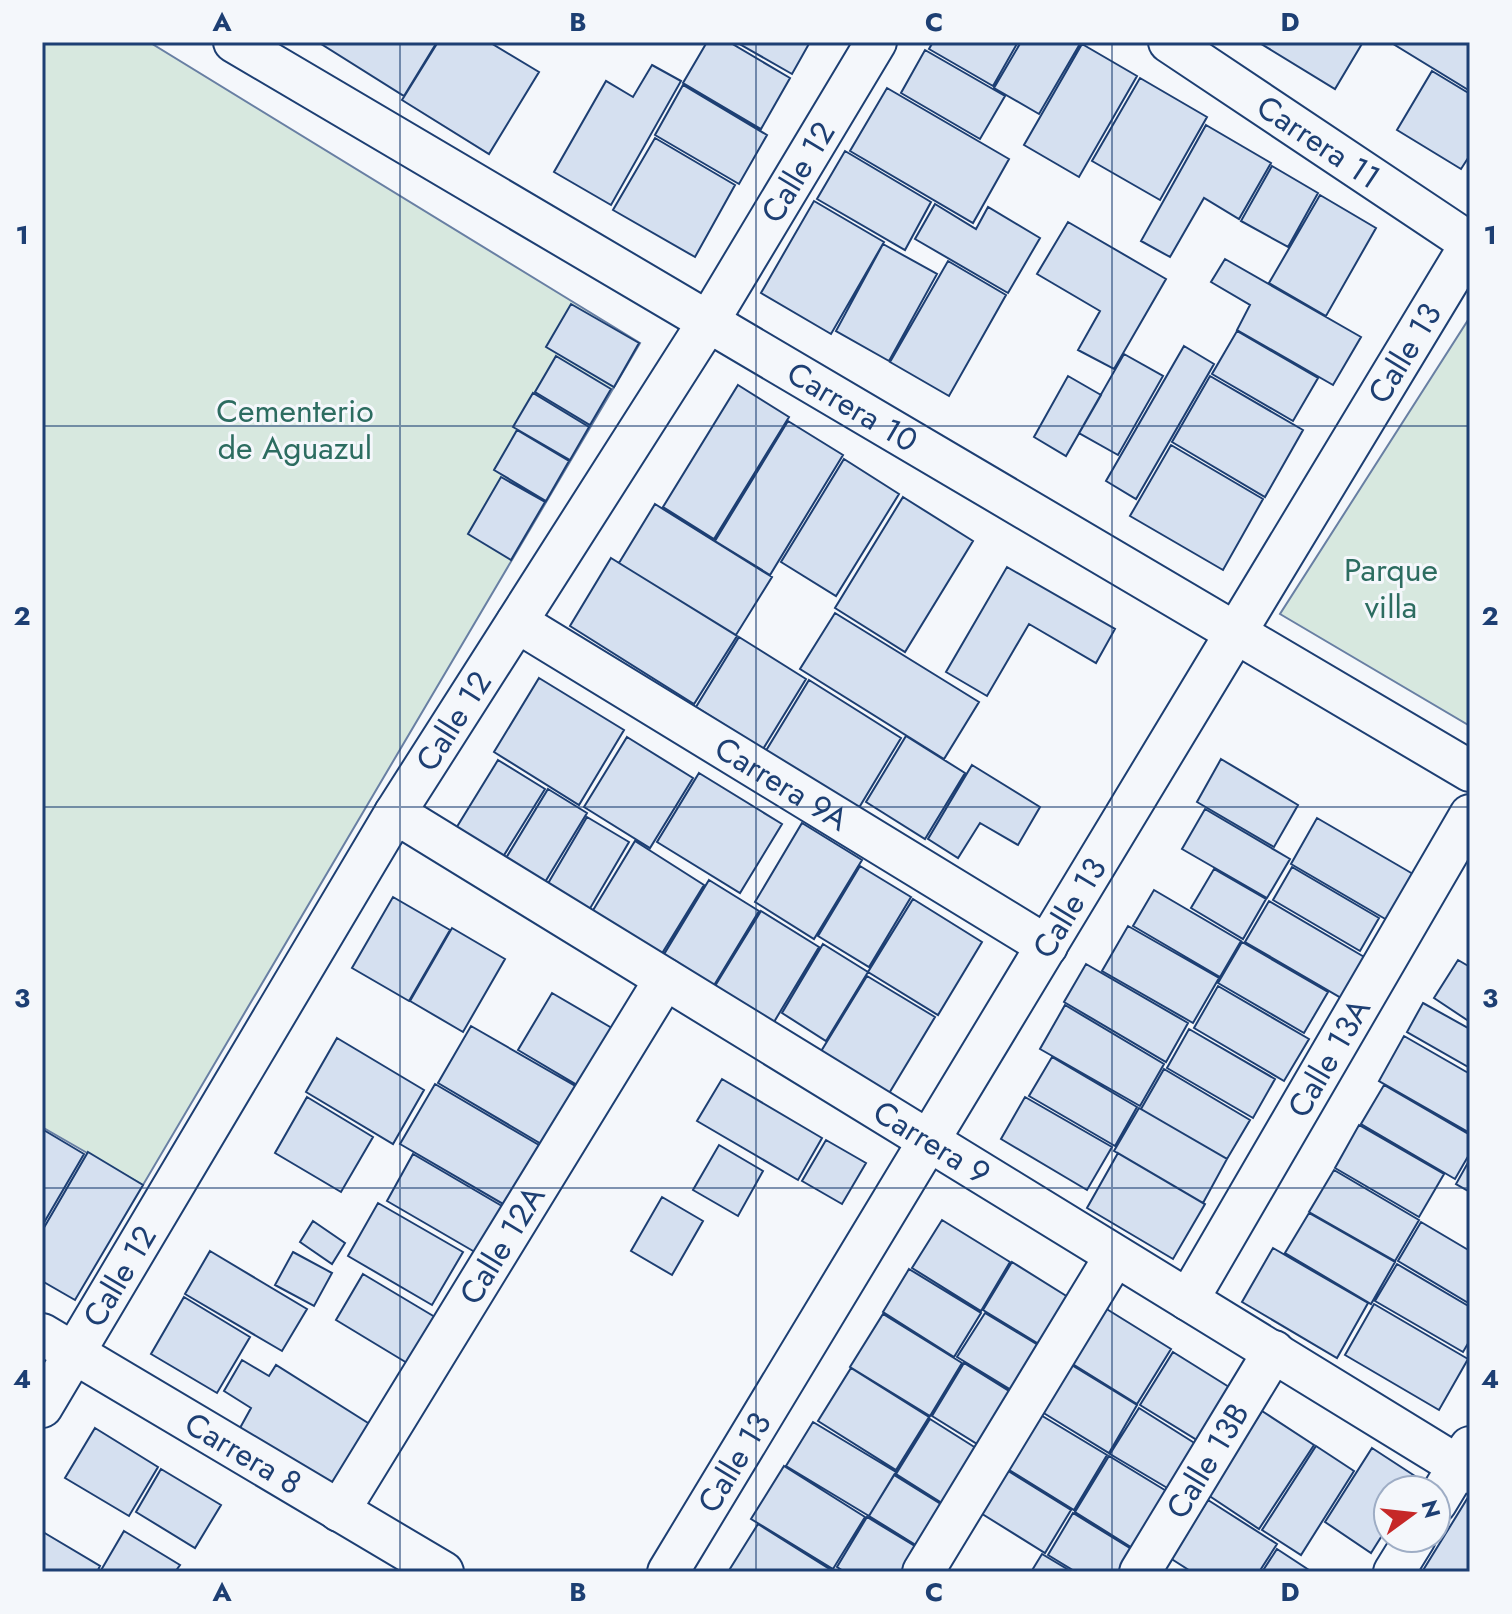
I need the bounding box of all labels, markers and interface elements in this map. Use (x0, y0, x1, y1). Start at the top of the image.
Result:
text: A (211, 3, 232, 41)
text: B (569, 3, 587, 41)
text: C (925, 3, 943, 41)
text: D (1280, 3, 1300, 41)
street label: Carrera 11 (1248, 84, 1390, 200)
street label: Calle 12 (750, 113, 846, 231)
text: 1 (15, 216, 29, 254)
text: 1 (1483, 216, 1497, 254)
street label: Calle 13 (1356, 294, 1453, 412)
street label: Carrera 10 (778, 350, 927, 463)
park label: Cementerio de Aguazul (216, 388, 374, 471)
park label: Parque villa (1344, 547, 1438, 630)
text: 2 (13, 597, 31, 635)
text: 2 (1481, 597, 1499, 635)
street label: Calle 12 (404, 662, 503, 780)
street label: Carrera 9A (706, 725, 857, 842)
street label: Calle 13 (1021, 849, 1118, 967)
text: 3 (14, 979, 30, 1017)
text: 3 (1482, 979, 1498, 1017)
street label: Calle 13A (1276, 990, 1381, 1126)
street label: Carrera 9 (865, 1089, 999, 1196)
street label: Calle 12A (448, 1177, 556, 1313)
street label: Calle 12 (72, 1217, 168, 1336)
text: 4 (13, 1360, 31, 1398)
text: 4 (1481, 1360, 1499, 1398)
street label: Calle 13B (1155, 1394, 1260, 1527)
street label: Carrera 8 (176, 1401, 310, 1506)
street label: Calle 13 (686, 1403, 782, 1521)
north arrow (1372, 1474, 1452, 1554)
text: N (1414, 1496, 1449, 1521)
text: A (211, 1573, 232, 1611)
text: B (569, 1573, 587, 1611)
text: C (925, 1573, 943, 1611)
text: D (1280, 1573, 1300, 1611)

